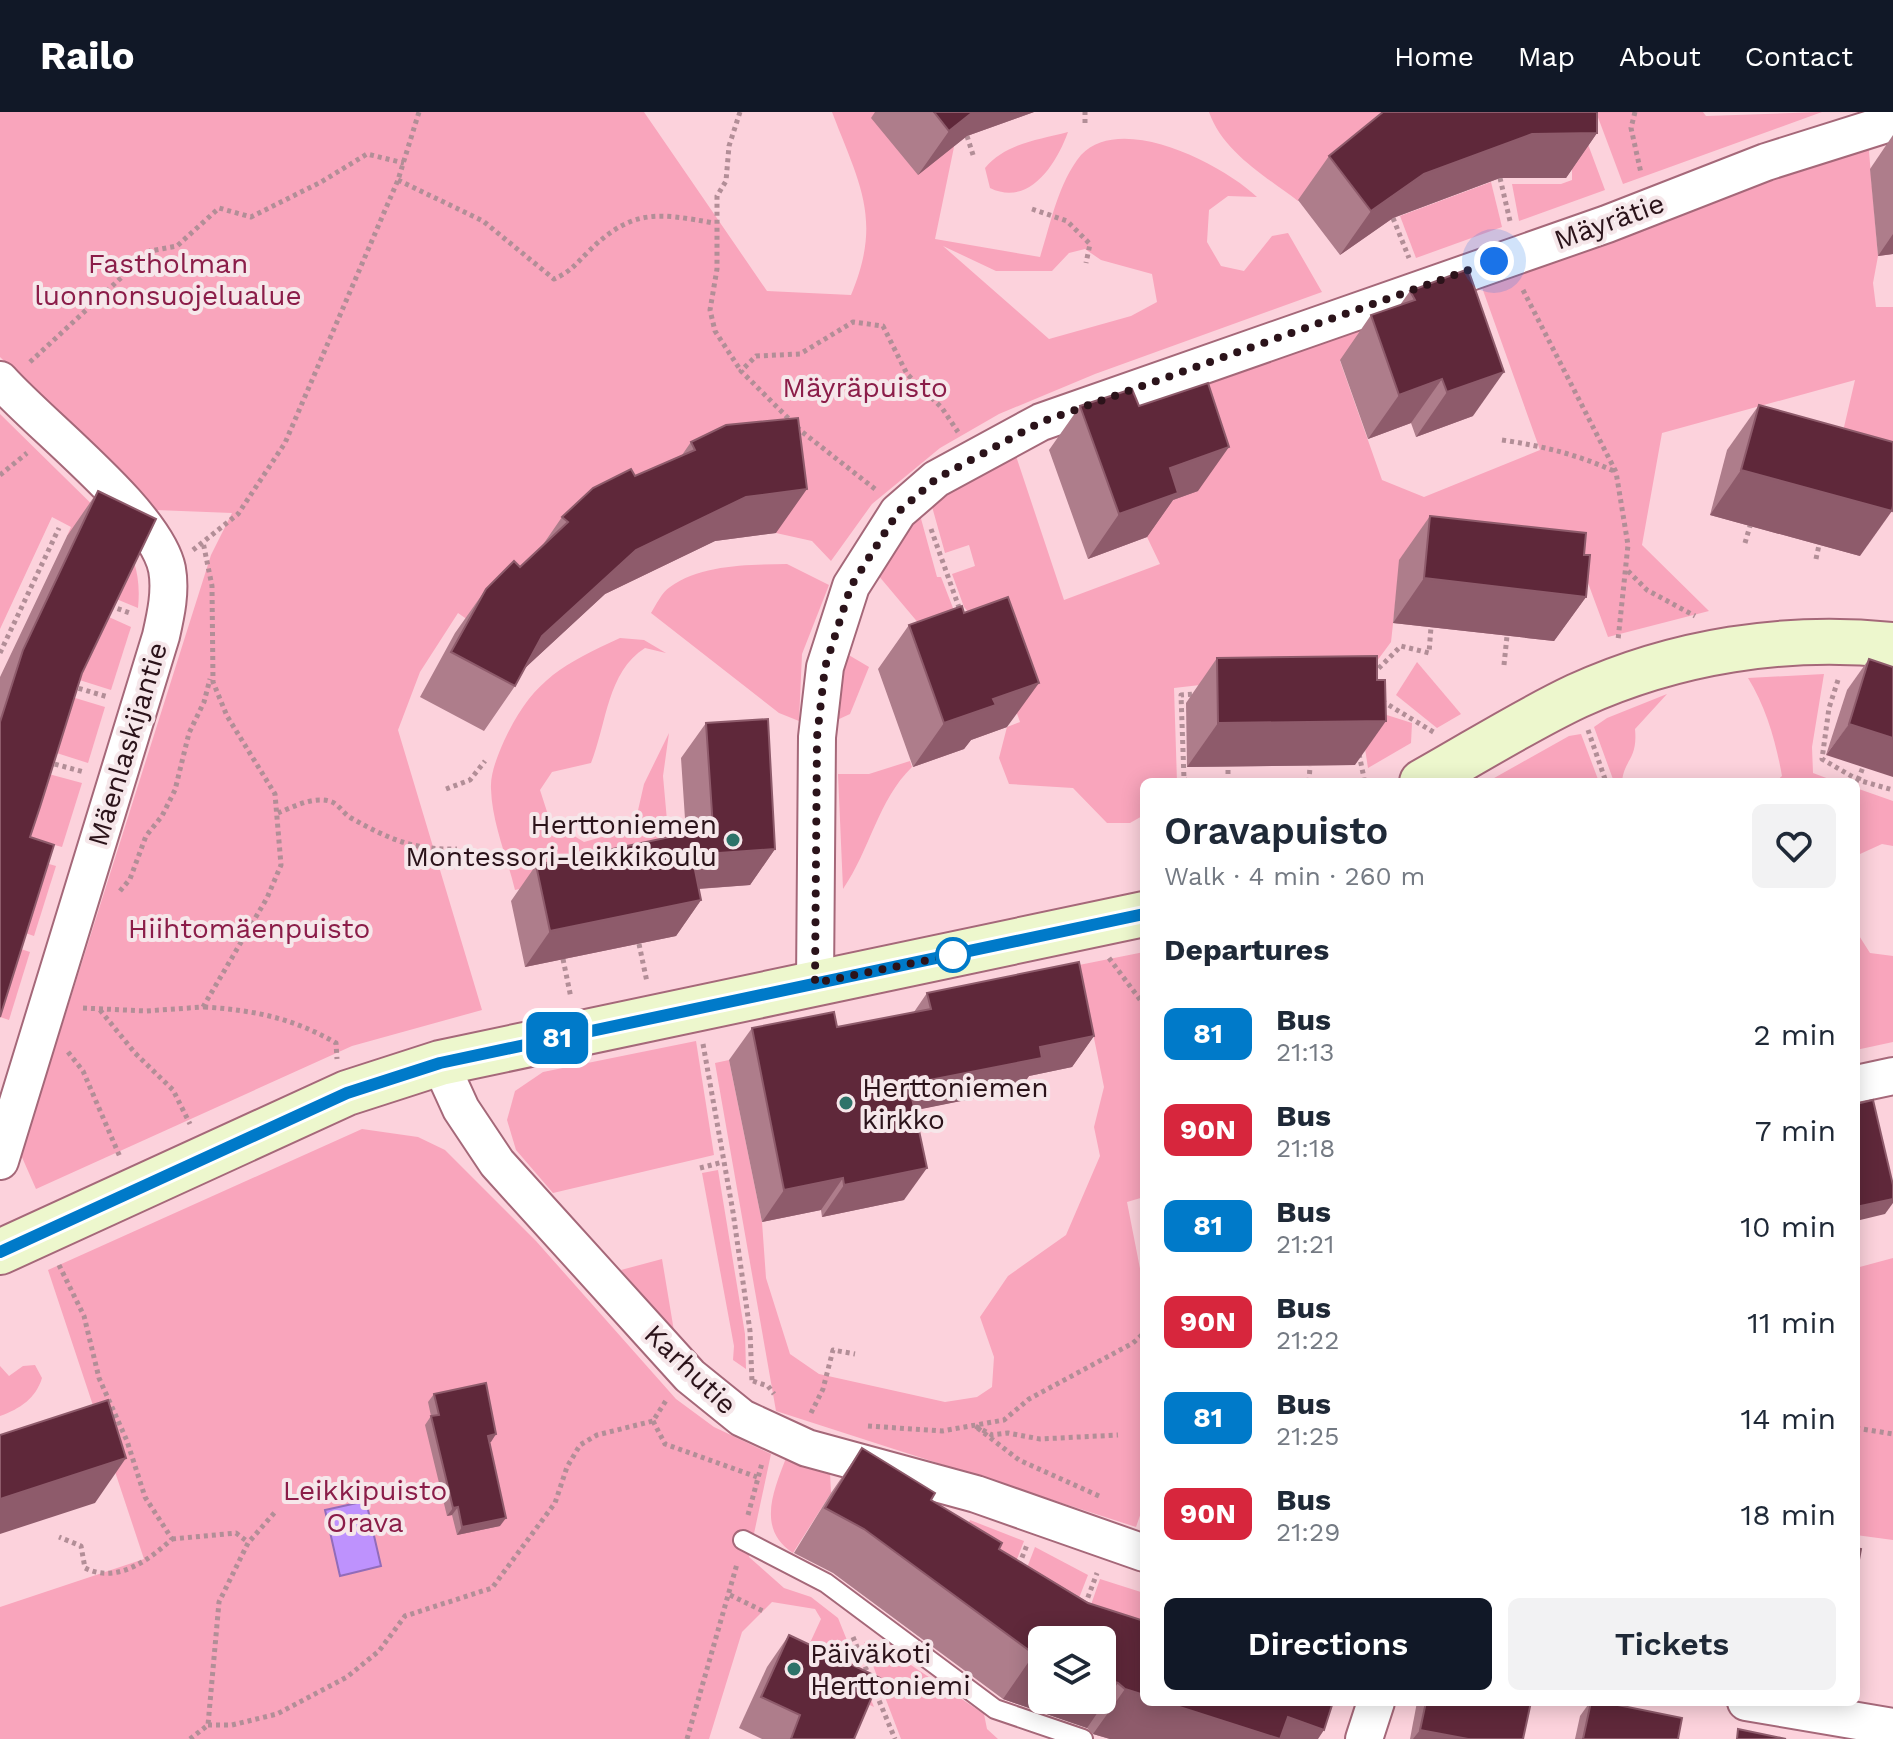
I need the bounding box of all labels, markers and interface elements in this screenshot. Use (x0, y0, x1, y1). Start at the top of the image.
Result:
text: Railo (40, 34, 134, 78)
text: Home (1394, 40, 1474, 73)
text: Map (1518, 40, 1575, 73)
text: About (1619, 40, 1701, 73)
text: Contact (1745, 40, 1853, 73)
street label: Mäyrätie (1550, 186, 1669, 257)
your location (1474, 241, 1514, 281)
park label: Fastholman luonnonsuojelualue (34, 247, 302, 312)
park label: Mäyräpuisto (782, 371, 948, 404)
street label: Mäenlaskijantie (81, 638, 174, 850)
button: heart (1752, 804, 1836, 888)
place label: Herttoniemen Montessori-leikkikoulu (405, 808, 717, 873)
text: Oravapuisto (1164, 809, 1388, 853)
marker: Herttoniemen Montessori-leikkikoulu (724, 831, 742, 849)
text: Walk · 4 min · 260 m (1164, 861, 1425, 891)
park label: Hiihtomäenpuisto (128, 912, 370, 945)
text: Departures (1164, 932, 1329, 967)
unlabelled marker (936, 938, 970, 972)
text: Bus (1276, 1002, 1331, 1037)
line badge: 81 (521, 1012, 593, 1064)
text: 81 (1193, 1017, 1223, 1050)
text: 2 min (1753, 1017, 1836, 1052)
text: 81 (542, 1021, 572, 1054)
text: 21:13 (1276, 1037, 1334, 1067)
place label: Herttoniemen kirkko (862, 1071, 1049, 1136)
marker: Herttoniemen kirkko (837, 1094, 855, 1112)
text: Bus (1276, 1098, 1331, 1133)
text: 90N (1180, 1113, 1236, 1146)
text: 7 min (1755, 1113, 1836, 1148)
text: 21:18 (1276, 1133, 1335, 1163)
text: Bus (1276, 1194, 1331, 1229)
text: 81 (1193, 1209, 1223, 1242)
text: 10 min (1740, 1209, 1836, 1244)
text: 21:21 (1276, 1229, 1334, 1259)
text: Bus (1276, 1290, 1331, 1325)
text: 90N (1180, 1305, 1236, 1338)
text: 11 min (1747, 1305, 1836, 1340)
street label: Karhutie (638, 1317, 744, 1421)
text: 21:22 (1276, 1325, 1339, 1355)
text: Bus (1276, 1386, 1331, 1421)
text: 81 (1193, 1401, 1223, 1434)
text: 14 min (1741, 1401, 1836, 1436)
text: 21:25 (1276, 1421, 1339, 1451)
park label: Leikkipuisto Orava (283, 1474, 447, 1539)
text: Bus (1276, 1482, 1331, 1517)
text: 90N (1180, 1497, 1236, 1530)
text: 18 min (1740, 1497, 1836, 1532)
text: 21:29 (1276, 1517, 1340, 1547)
button: Directions (1164, 1598, 1492, 1690)
button: Tickets (1508, 1598, 1836, 1690)
map controls (1028, 1626, 1116, 1714)
button: layers (1028, 1626, 1116, 1714)
place label: Päiväkoti Herttoniemi (810, 1637, 971, 1702)
marker: Päiväkoti Herttoniemi (785, 1660, 803, 1678)

